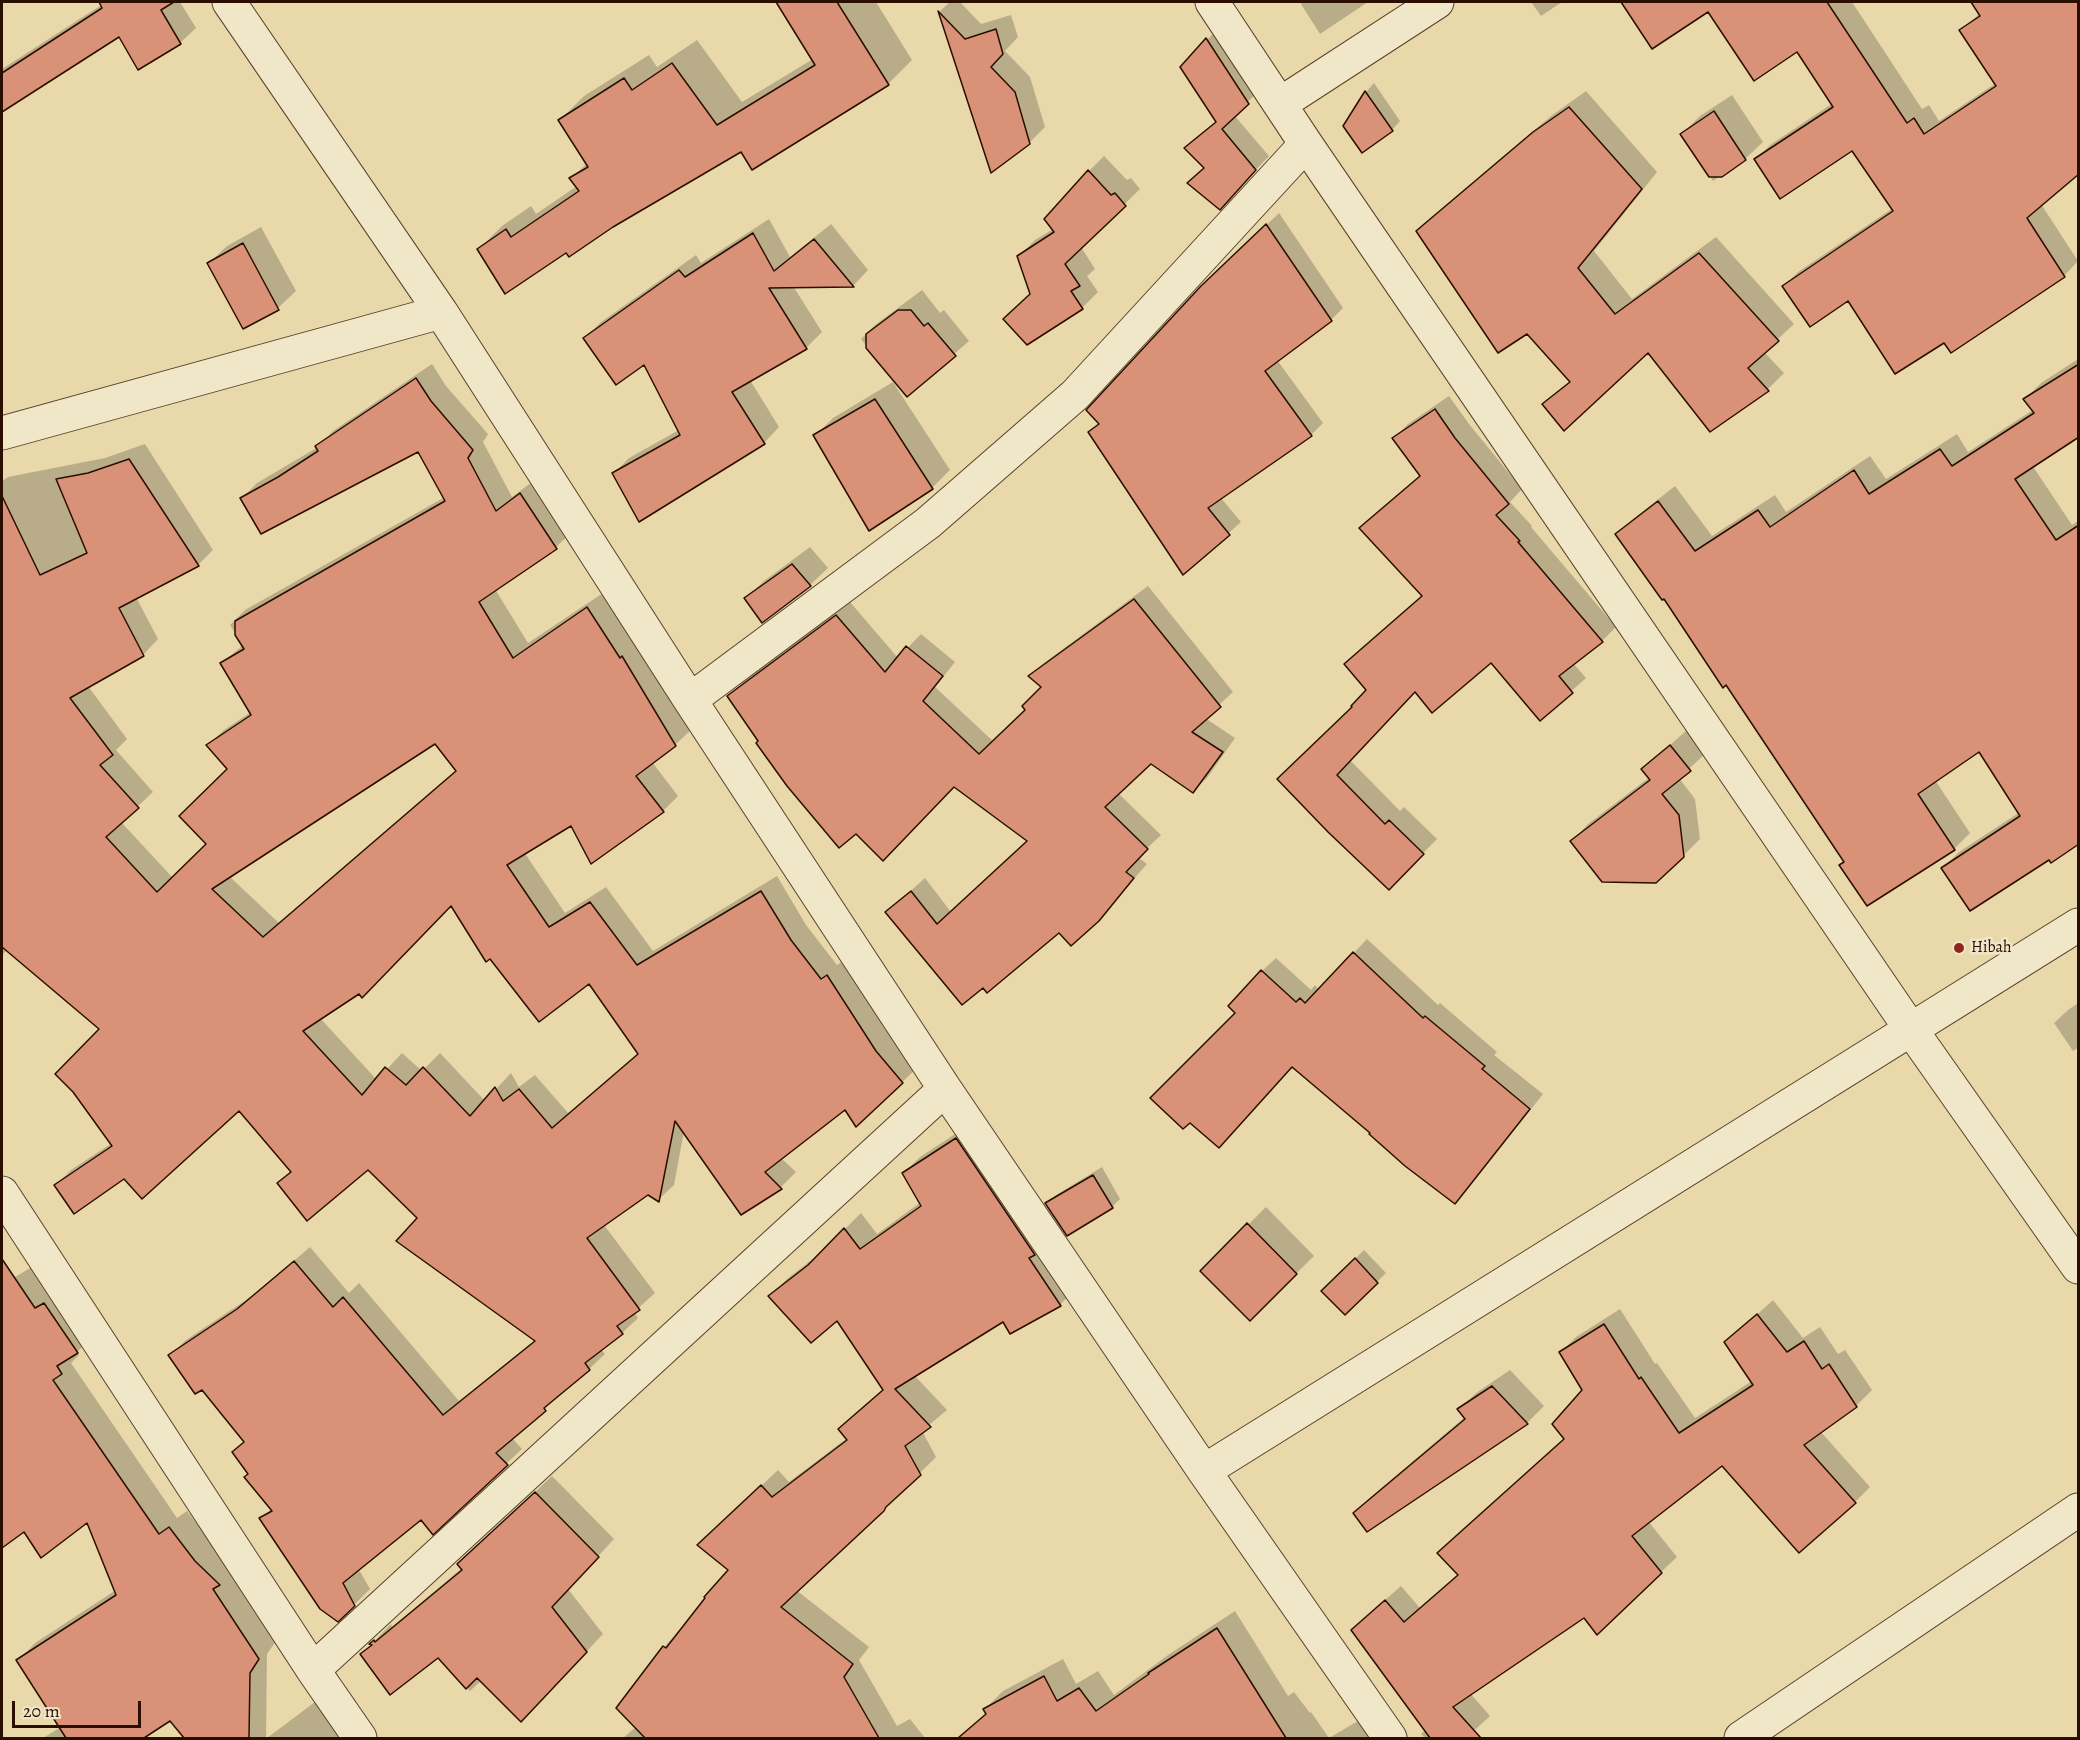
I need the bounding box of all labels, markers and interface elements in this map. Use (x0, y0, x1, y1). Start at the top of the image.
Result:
place label: Hibah (1971, 938, 2012, 958)
marker: Hibah (1952, 941, 1966, 955)
scale bar (15, 1689, 144, 1727)
text: 20 m (23, 1699, 60, 1723)

